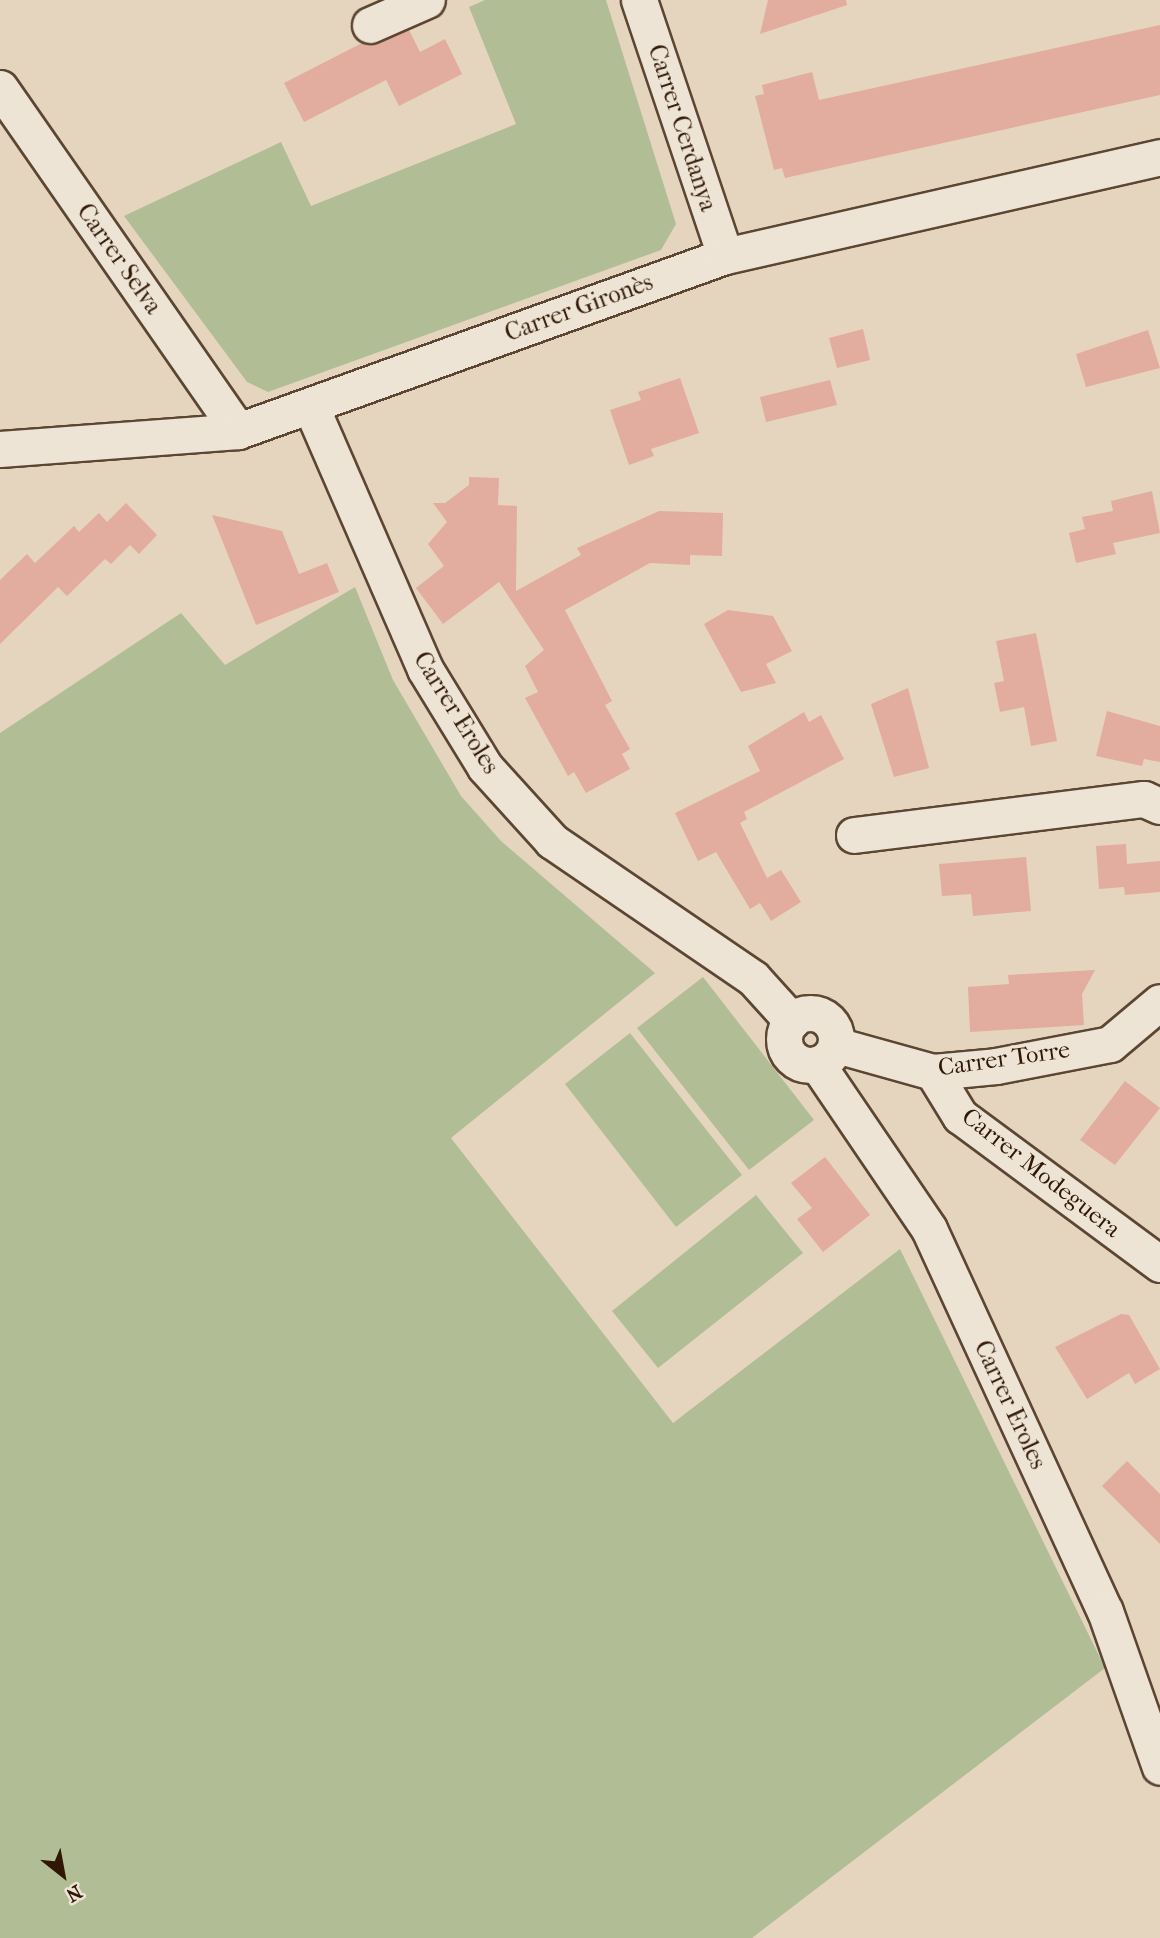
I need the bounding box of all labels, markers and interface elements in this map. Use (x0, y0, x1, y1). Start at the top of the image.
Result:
street label: Carrer Cerdanya (641, 41, 723, 215)
street label: Carrer Selva (70, 198, 168, 320)
street label: Carrer Gironès (501, 268, 657, 348)
street label: Carrer Eroles (407, 647, 505, 779)
street label: Carrer Torre (936, 1035, 1072, 1083)
street label: Carrer Modeguera (956, 1102, 1126, 1244)
street label: Carrer Eroles (968, 1336, 1052, 1474)
north arrow (28, 1840, 98, 1910)
text: N (62, 1880, 86, 1906)

